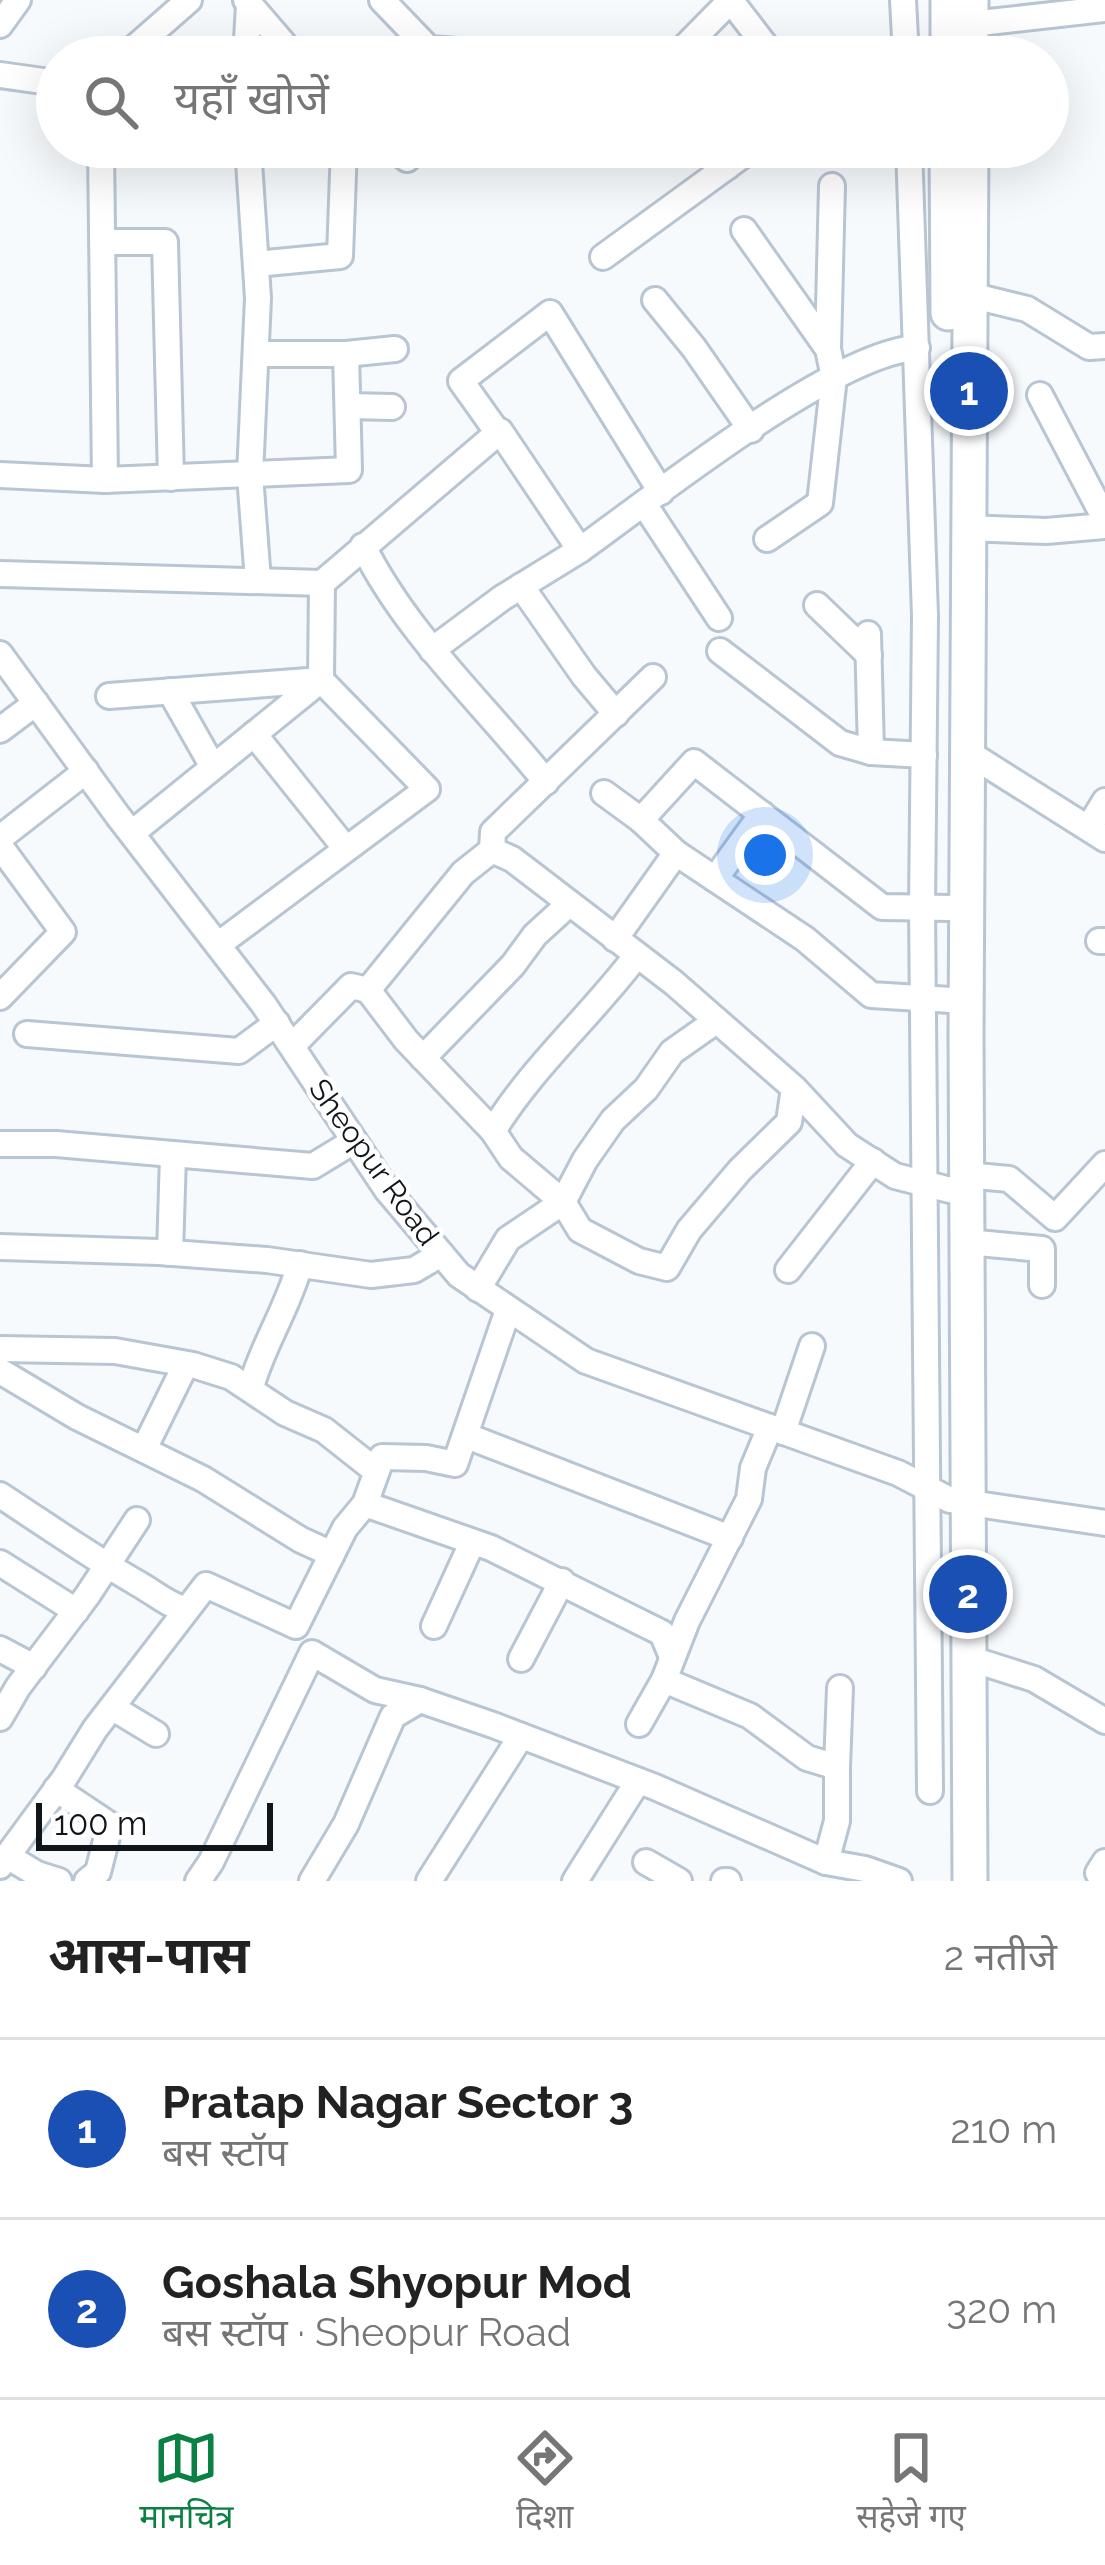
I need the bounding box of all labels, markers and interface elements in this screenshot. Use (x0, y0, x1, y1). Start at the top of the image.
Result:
search box (36, 36, 1069, 168)
icon: search (78, 69, 144, 135)
text: यहाँ खोजें (174, 72, 329, 125)
pin: 1 (930, 346, 1008, 436)
your location (735, 825, 795, 885)
street label: Sheopur Road (302, 1072, 446, 1252)
pin: 2 (929, 1549, 1007, 1639)
scale bar (36, 1797, 273, 1850)
text: 100 m (54, 1804, 147, 1843)
text: आस-पास (48, 1925, 249, 1985)
text: 2 नतीजे (944, 1933, 1057, 1979)
text: Pratap Nagar Sector 3 (162, 2076, 633, 2129)
text: 1 (77, 2106, 97, 2152)
text: 210 m (950, 2106, 1057, 2152)
text: बस स्टॉप (162, 2129, 288, 2175)
text: Goshala Shyopur Mod (162, 2256, 632, 2309)
text: 2 (76, 2286, 98, 2332)
text: 320 m (946, 2286, 1057, 2332)
text: बस स्टॉप · Sheopur Road (162, 2309, 571, 2355)
tab: मानचित्र (139, 2425, 234, 2541)
tab: दिशा (512, 2425, 578, 2541)
tab: सहेजे गए (856, 2425, 966, 2541)

